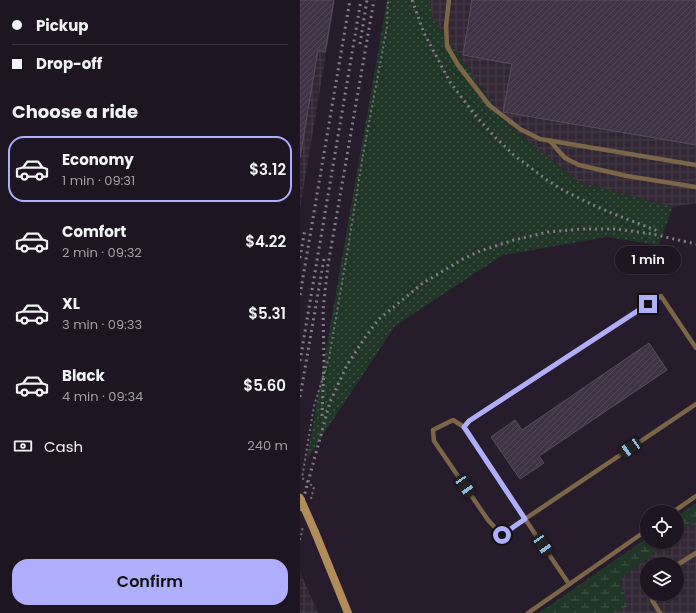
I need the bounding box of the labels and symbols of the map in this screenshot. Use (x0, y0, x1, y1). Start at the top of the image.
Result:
callout: 1 min (615, 246, 681, 274)
route end (639, 295, 657, 313)
car (617, 436, 643, 460)
car (453, 473, 477, 499)
route start (493, 526, 511, 544)
car (531, 532, 555, 558)

